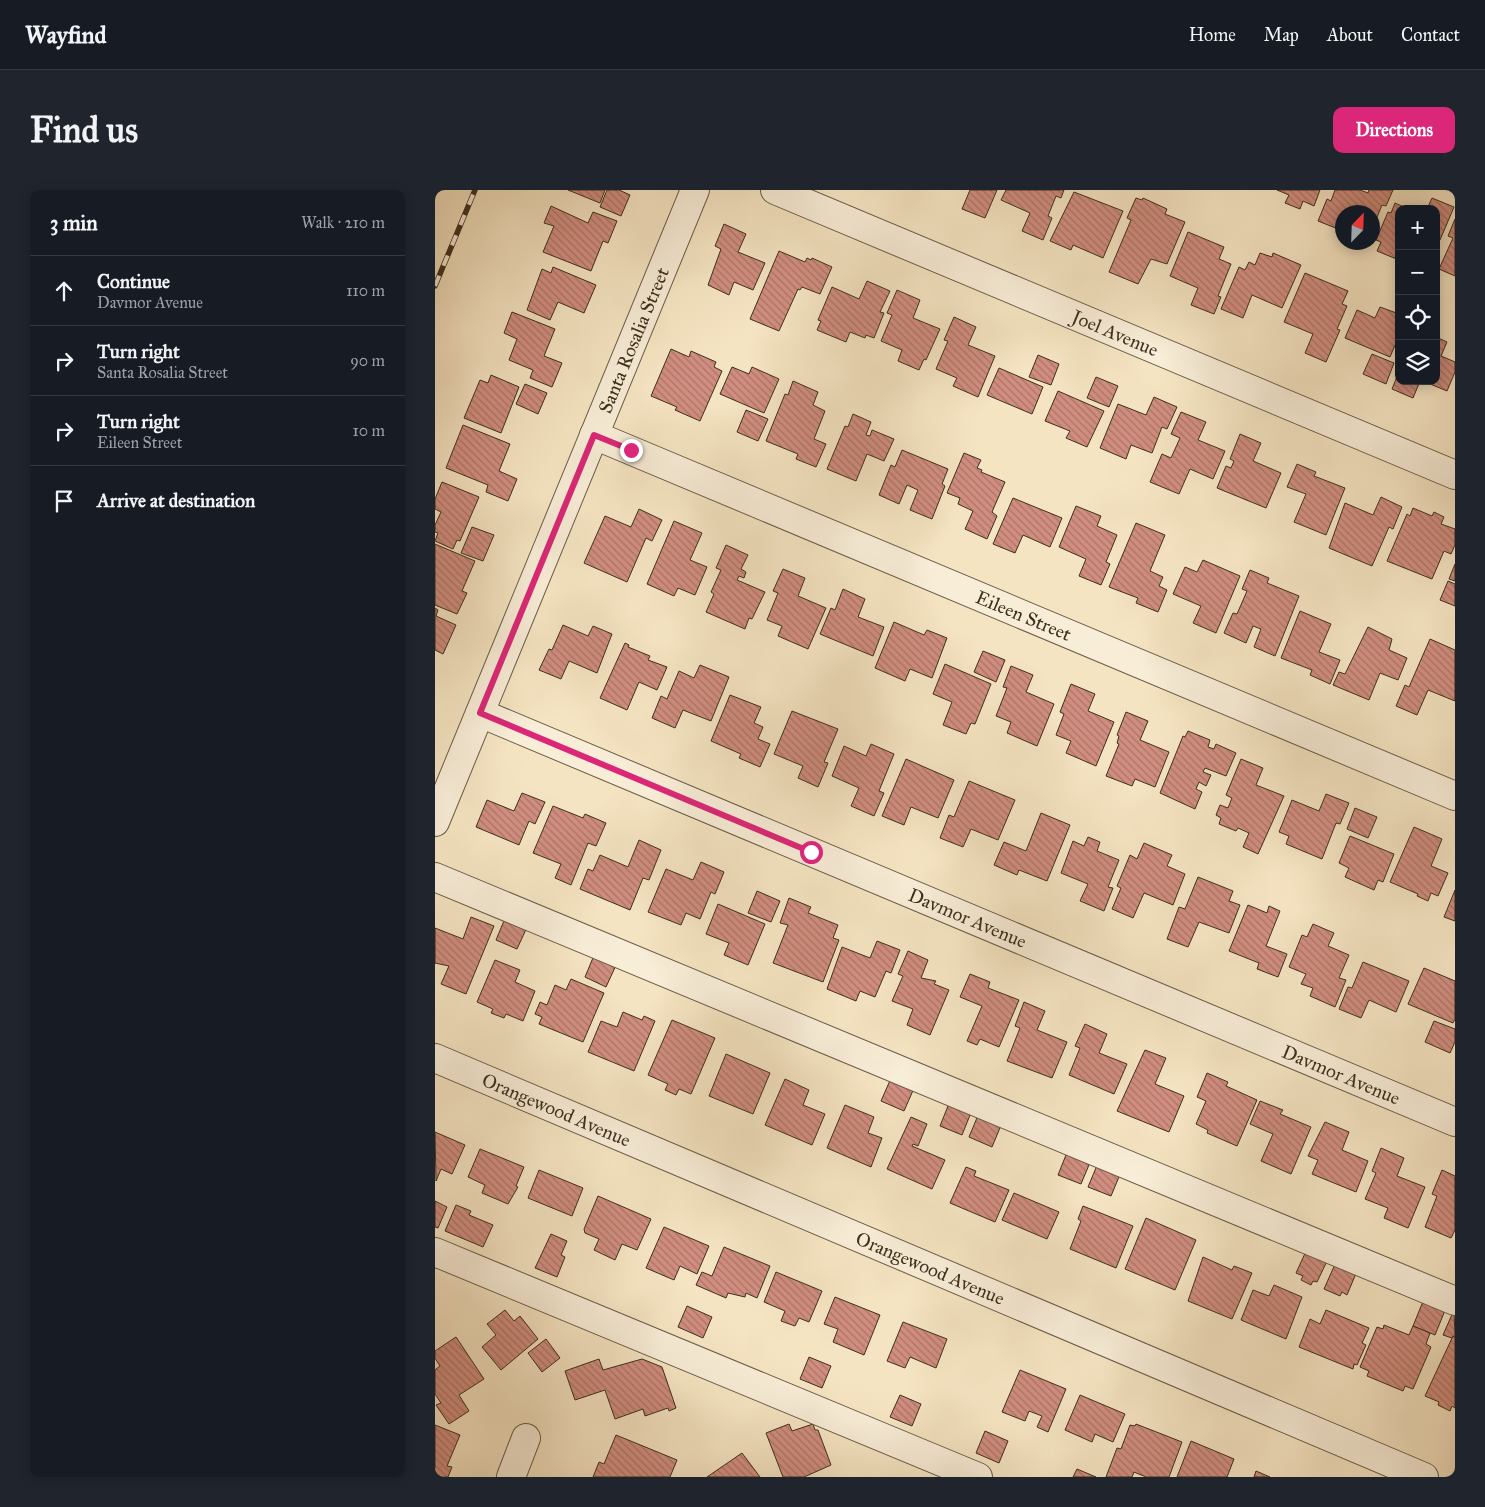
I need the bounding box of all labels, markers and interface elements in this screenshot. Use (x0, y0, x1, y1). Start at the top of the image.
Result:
text: Wayfind (25, 20, 107, 50)
text: Home (1189, 24, 1236, 46)
text: Map (1264, 24, 1299, 46)
text: About (1327, 24, 1373, 46)
text: Contact (1401, 24, 1460, 46)
button: Directions (1333, 107, 1455, 153)
text: Find us (30, 109, 138, 152)
north arrow (1335, 205, 1380, 250)
map controls (1395, 205, 1440, 385)
button: + (1395, 205, 1440, 250)
text: 3 min (50, 210, 98, 236)
text: Walk · 210 m (301, 213, 385, 232)
button: − (1395, 250, 1440, 295)
street label: Santa Rosalia Street (593, 264, 674, 417)
text: Continue (97, 270, 170, 293)
icon: ahead (50, 277, 78, 305)
text: 110 m (346, 281, 385, 300)
text: Davmor Avenue (97, 293, 203, 312)
button: locate (1395, 295, 1440, 340)
street label: Joel Avenue (1066, 304, 1162, 361)
text: Turn right (97, 340, 180, 363)
button: layers (1395, 340, 1440, 385)
icon: right (50, 347, 78, 375)
text: 90 m (350, 351, 385, 370)
text: Santa Rosalia Street (97, 363, 228, 382)
text: Turn right (97, 410, 180, 433)
icon: right (50, 417, 78, 445)
text: 10 m (353, 421, 385, 440)
text: Eileen Street (97, 433, 182, 452)
route end (620, 439, 643, 462)
icon: arrive (50, 487, 78, 515)
text: Arrive at destination (97, 489, 255, 512)
street label: Eileen Street (972, 585, 1075, 646)
route start (800, 841, 823, 864)
street label: Davmor Avenue (905, 883, 1030, 953)
street label: Davmor Avenue (1279, 1040, 1404, 1110)
street label: Orangewood Avenue (479, 1068, 634, 1152)
street label: Orangewood Avenue (852, 1227, 1008, 1310)

